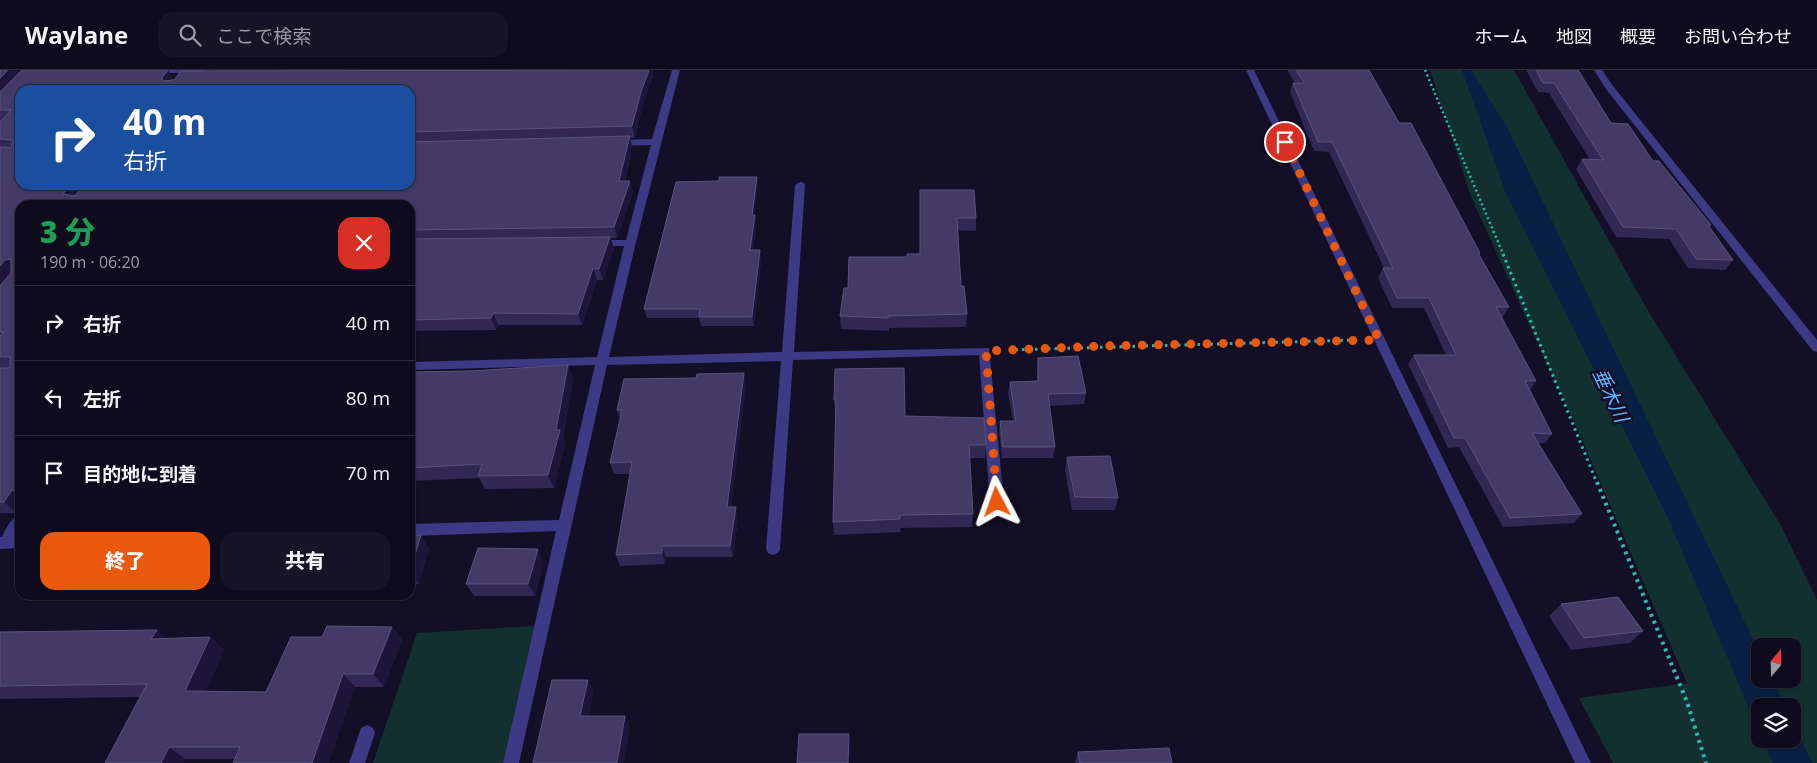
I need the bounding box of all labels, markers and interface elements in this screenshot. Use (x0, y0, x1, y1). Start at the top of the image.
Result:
search box (158, 12, 508, 57)
text: Waylane (25, 18, 128, 51)
icon: search (176, 21, 204, 49)
text: ここで検索 (216, 23, 311, 49)
text: ホーム (1475, 24, 1528, 48)
text: 地図 (1556, 24, 1592, 48)
text: 概要 (1620, 24, 1656, 48)
text: お問い合わせ (1684, 24, 1792, 48)
text: 40 m (123, 98, 206, 145)
icon: right (40, 105, 105, 170)
pin (1264, 121, 1306, 163)
icon: arrive (1271, 128, 1299, 156)
text: 右折 (123, 145, 167, 175)
text: 3 分 (40, 211, 95, 252)
button: close (338, 217, 390, 269)
text: 190 m · 06:20 (40, 251, 140, 273)
icon: right (40, 309, 68, 337)
text: 40 m (346, 310, 390, 336)
text: 右折 (83, 311, 121, 337)
water label: 垂木川 (1587, 364, 1636, 428)
icon: left (40, 384, 68, 412)
text: 80 m (346, 385, 390, 411)
text: 左折 (83, 386, 121, 412)
icon: arrive (40, 459, 68, 487)
text: 70 m (346, 460, 390, 486)
text: 目的地に到着 (83, 461, 197, 487)
position arrow (970, 475, 1022, 527)
button: 終了 (40, 532, 210, 590)
button: 共有 (220, 532, 390, 590)
north arrow (1751, 638, 1801, 688)
map controls (1751, 638, 1801, 748)
button: layers (1751, 698, 1801, 748)

